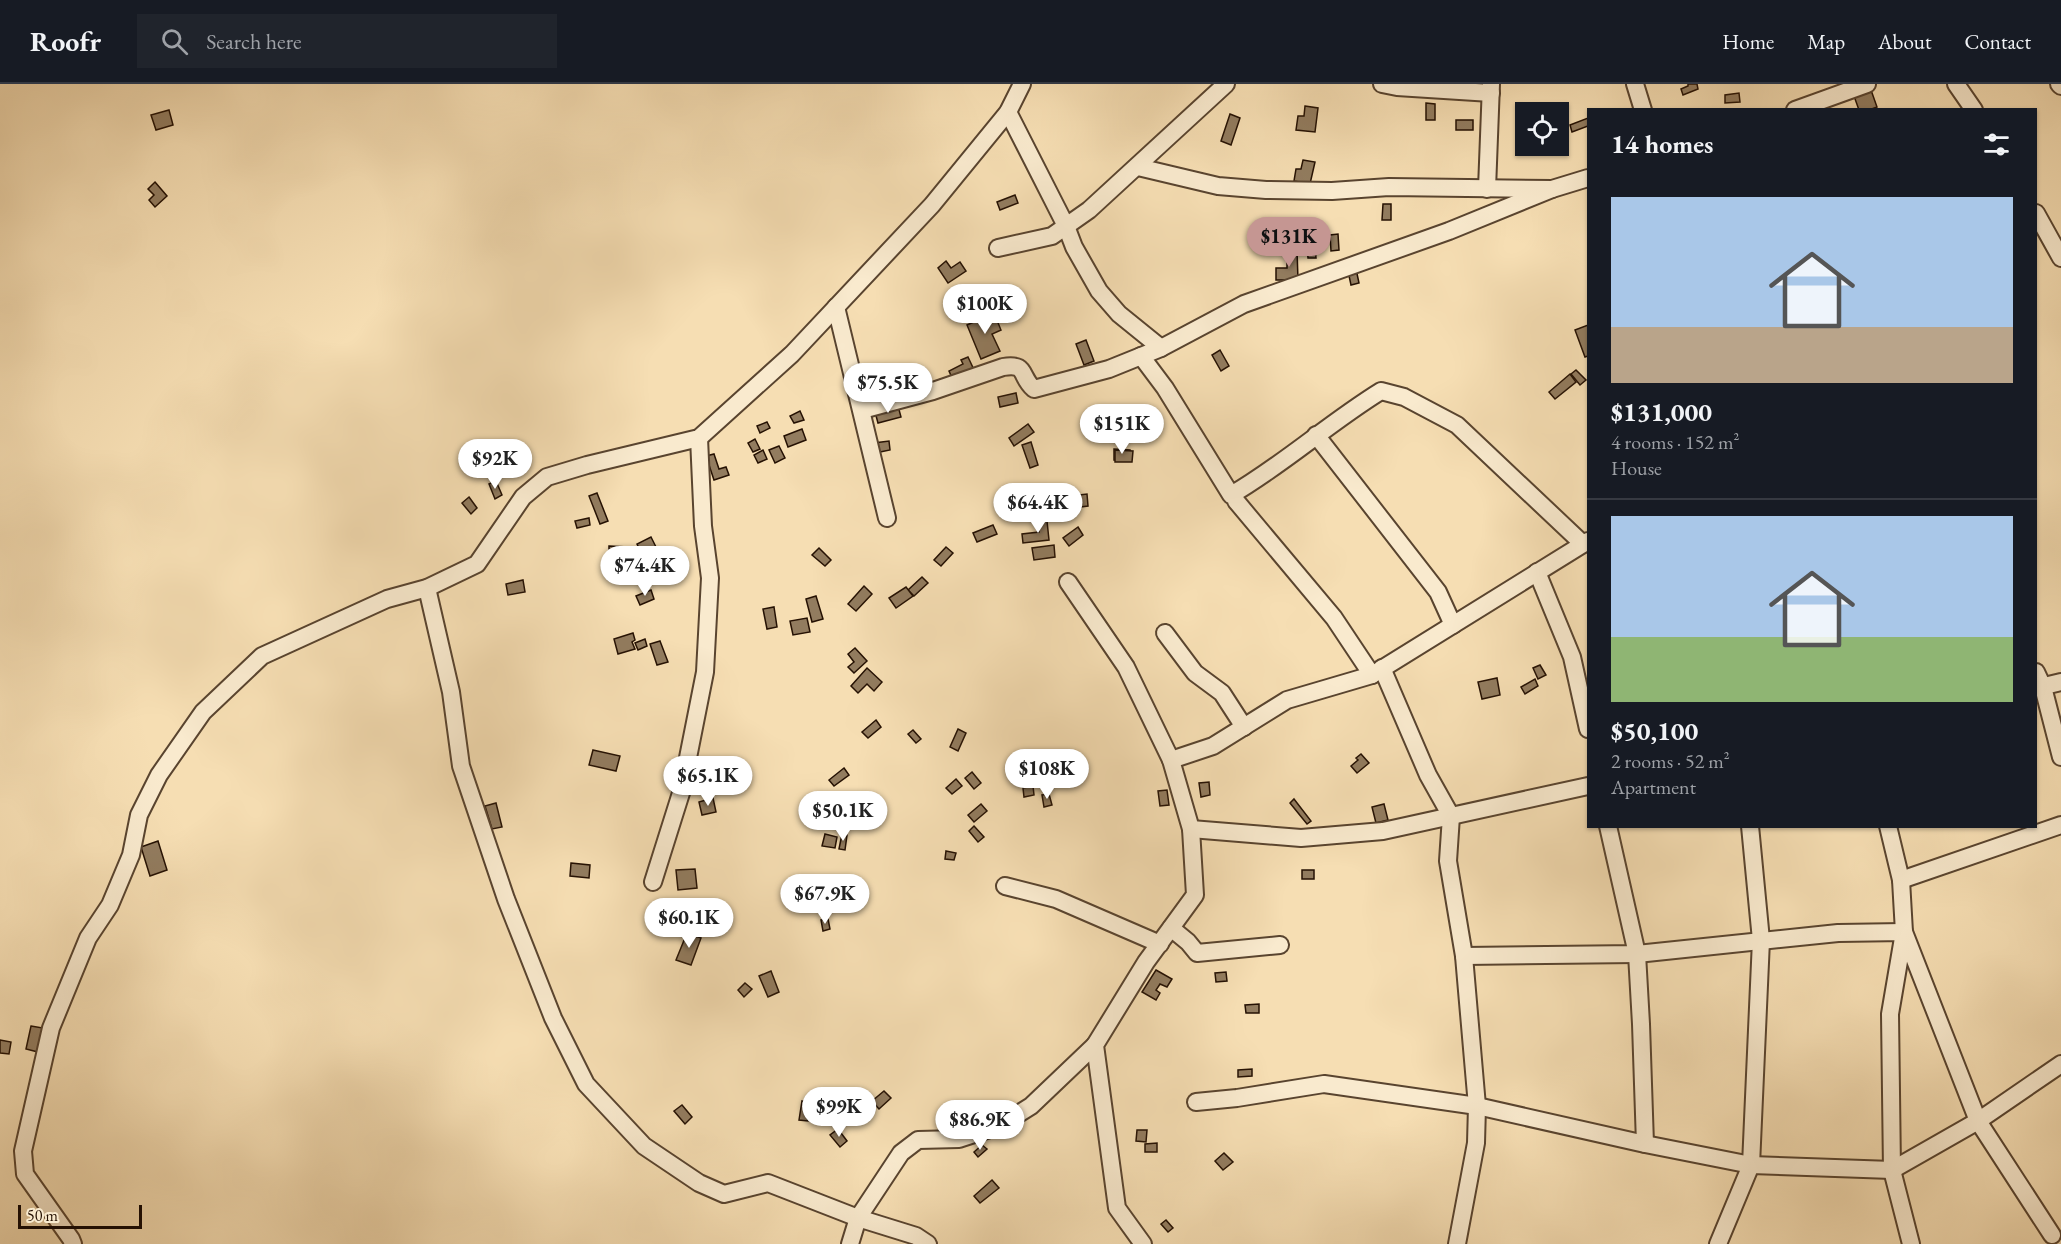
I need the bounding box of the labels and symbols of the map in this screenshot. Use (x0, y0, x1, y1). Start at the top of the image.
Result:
pin: $131K (1247, 217, 1331, 268)
pin: $100K (943, 284, 1027, 335)
pin: $75.5K (839, 363, 937, 414)
pin: $151K (1080, 404, 1164, 455)
pin: $92K (459, 439, 531, 490)
pin: $64.4K (989, 483, 1087, 534)
pin: $74.4K (596, 546, 694, 597)
pin: $108K (1005, 749, 1089, 800)
pin: $65.1K (659, 756, 757, 807)
pin: $50.1K (794, 791, 892, 842)
pin: $67.9K (776, 874, 874, 925)
pin: $60.1K (640, 898, 738, 949)
pin: $99K (803, 1087, 875, 1138)
pin: $86.9K (931, 1100, 1029, 1151)
scale bar (18, 1202, 142, 1230)

